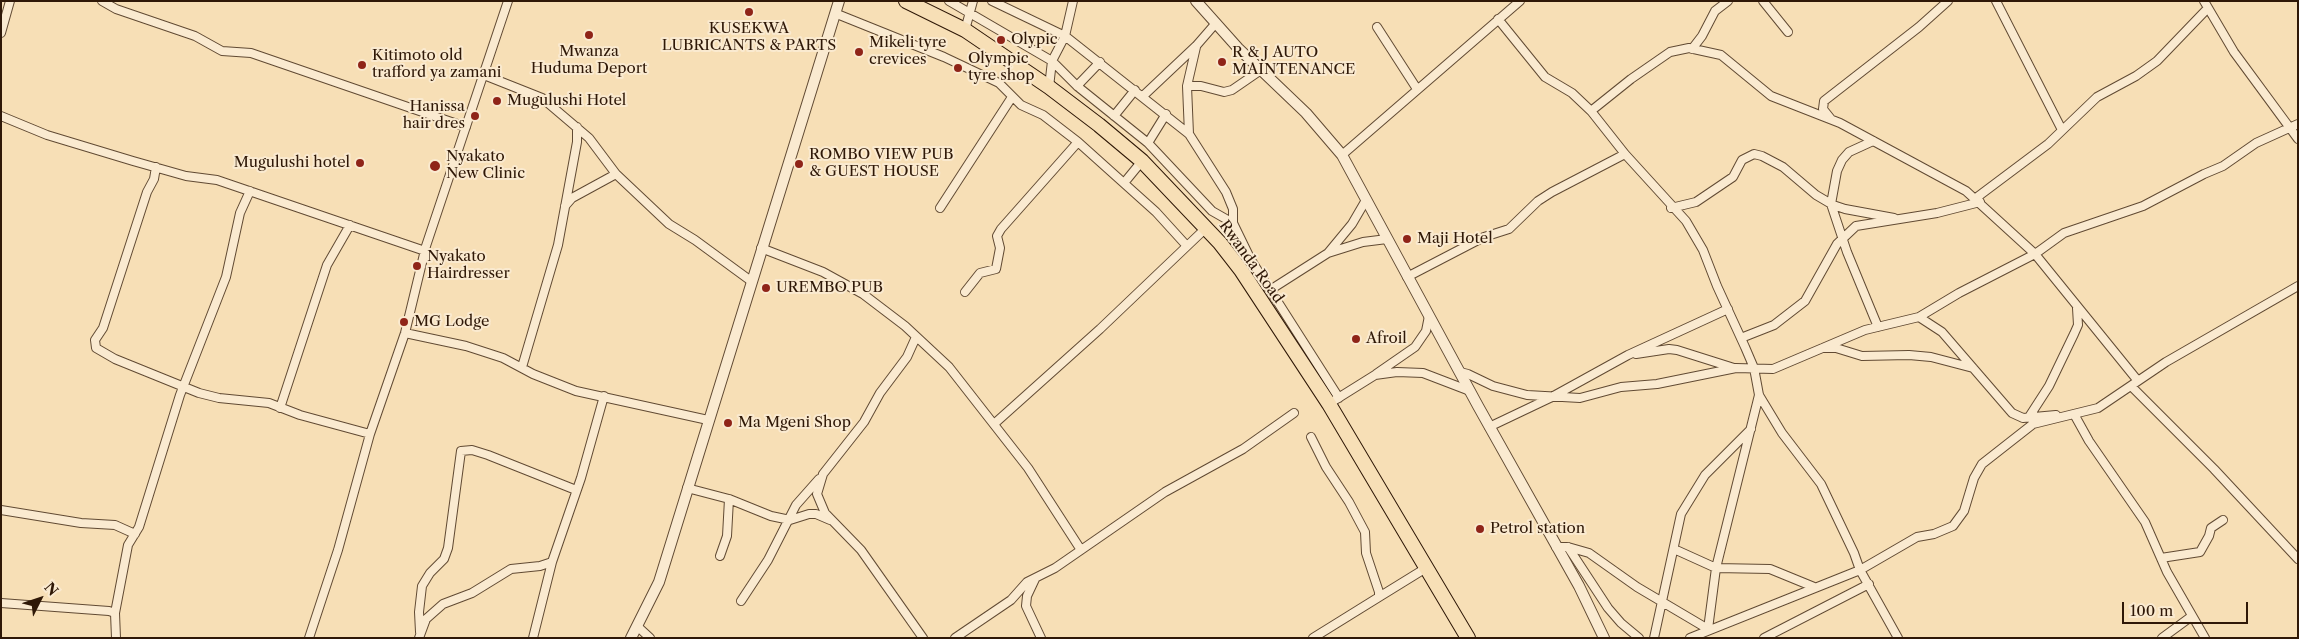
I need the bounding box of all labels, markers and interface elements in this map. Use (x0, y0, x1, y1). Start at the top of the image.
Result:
marker: KUSEKWA LUBRICANTS & PARTS (743, 6, 755, 18)
place label: KUSEKWA LUBRICANTS & PARTS (662, 20, 836, 55)
marker: Mwanza Huduma Deport (583, 29, 595, 41)
place label: Olypic (1011, 31, 1058, 49)
place label: Mikeli tyre crevices (869, 34, 946, 69)
marker: Olypic (995, 34, 1007, 46)
place label: Mwanza Huduma Deport (531, 43, 647, 78)
place label: R & J AUTO MAINTENANCE (1232, 44, 1355, 79)
marker: Mikeli tyre crevices (853, 46, 865, 58)
place label: Kitimoto old trafford ya zamani (372, 47, 501, 82)
place label: Olympic tyre shop (968, 50, 1035, 85)
marker: R & J AUTO MAINTENANCE (1216, 56, 1228, 68)
marker: Kitimoto old trafford ya zamani (356, 59, 368, 71)
marker: Olympic tyre shop (952, 62, 964, 74)
place label: Mugulushi Hotel (507, 92, 626, 110)
marker: Mugulushi Hotel (491, 95, 503, 107)
place label: Hanissa hair dres (403, 98, 465, 133)
marker: Hanissa hair dres (469, 110, 481, 122)
place label: ROMBO VIEW PUB & GUEST HOUSE (809, 146, 953, 181)
place label: Nyakato New Clinic (446, 148, 525, 183)
place label: Mugulushi hotel (234, 154, 350, 172)
marker: Mugulushi hotel (354, 157, 366, 169)
marker: ROMBO VIEW PUB & GUEST HOUSE (793, 158, 805, 170)
marker: Nyakato New Clinic (428, 159, 442, 173)
street label: Rwanda Road (1215, 217, 1287, 307)
place label: Maji Hotel (1417, 230, 1493, 248)
marker: Maji Hotel (1401, 233, 1413, 245)
place label: Nyakato Hairdresser (427, 248, 510, 283)
marker: Nyakato Hairdresser (411, 260, 423, 272)
place label: UREMBO PUB (776, 279, 883, 297)
marker: UREMBO PUB (760, 282, 772, 294)
place label: MG Lodge (414, 313, 489, 331)
marker: MG Lodge (398, 316, 410, 328)
place label: Afroil (1366, 330, 1407, 348)
marker: Afroil (1350, 333, 1362, 345)
place label: Ma Mgeni Shop (738, 414, 851, 432)
marker: Ma Mgeni Shop (722, 417, 734, 429)
place label: Petrol station (1490, 520, 1585, 538)
marker: Petrol station (1474, 523, 1486, 535)
north arrow (15, 574, 65, 624)
text: N (41, 579, 62, 600)
scale bar (2124, 592, 2250, 624)
text: 100 m (2130, 601, 2173, 620)

